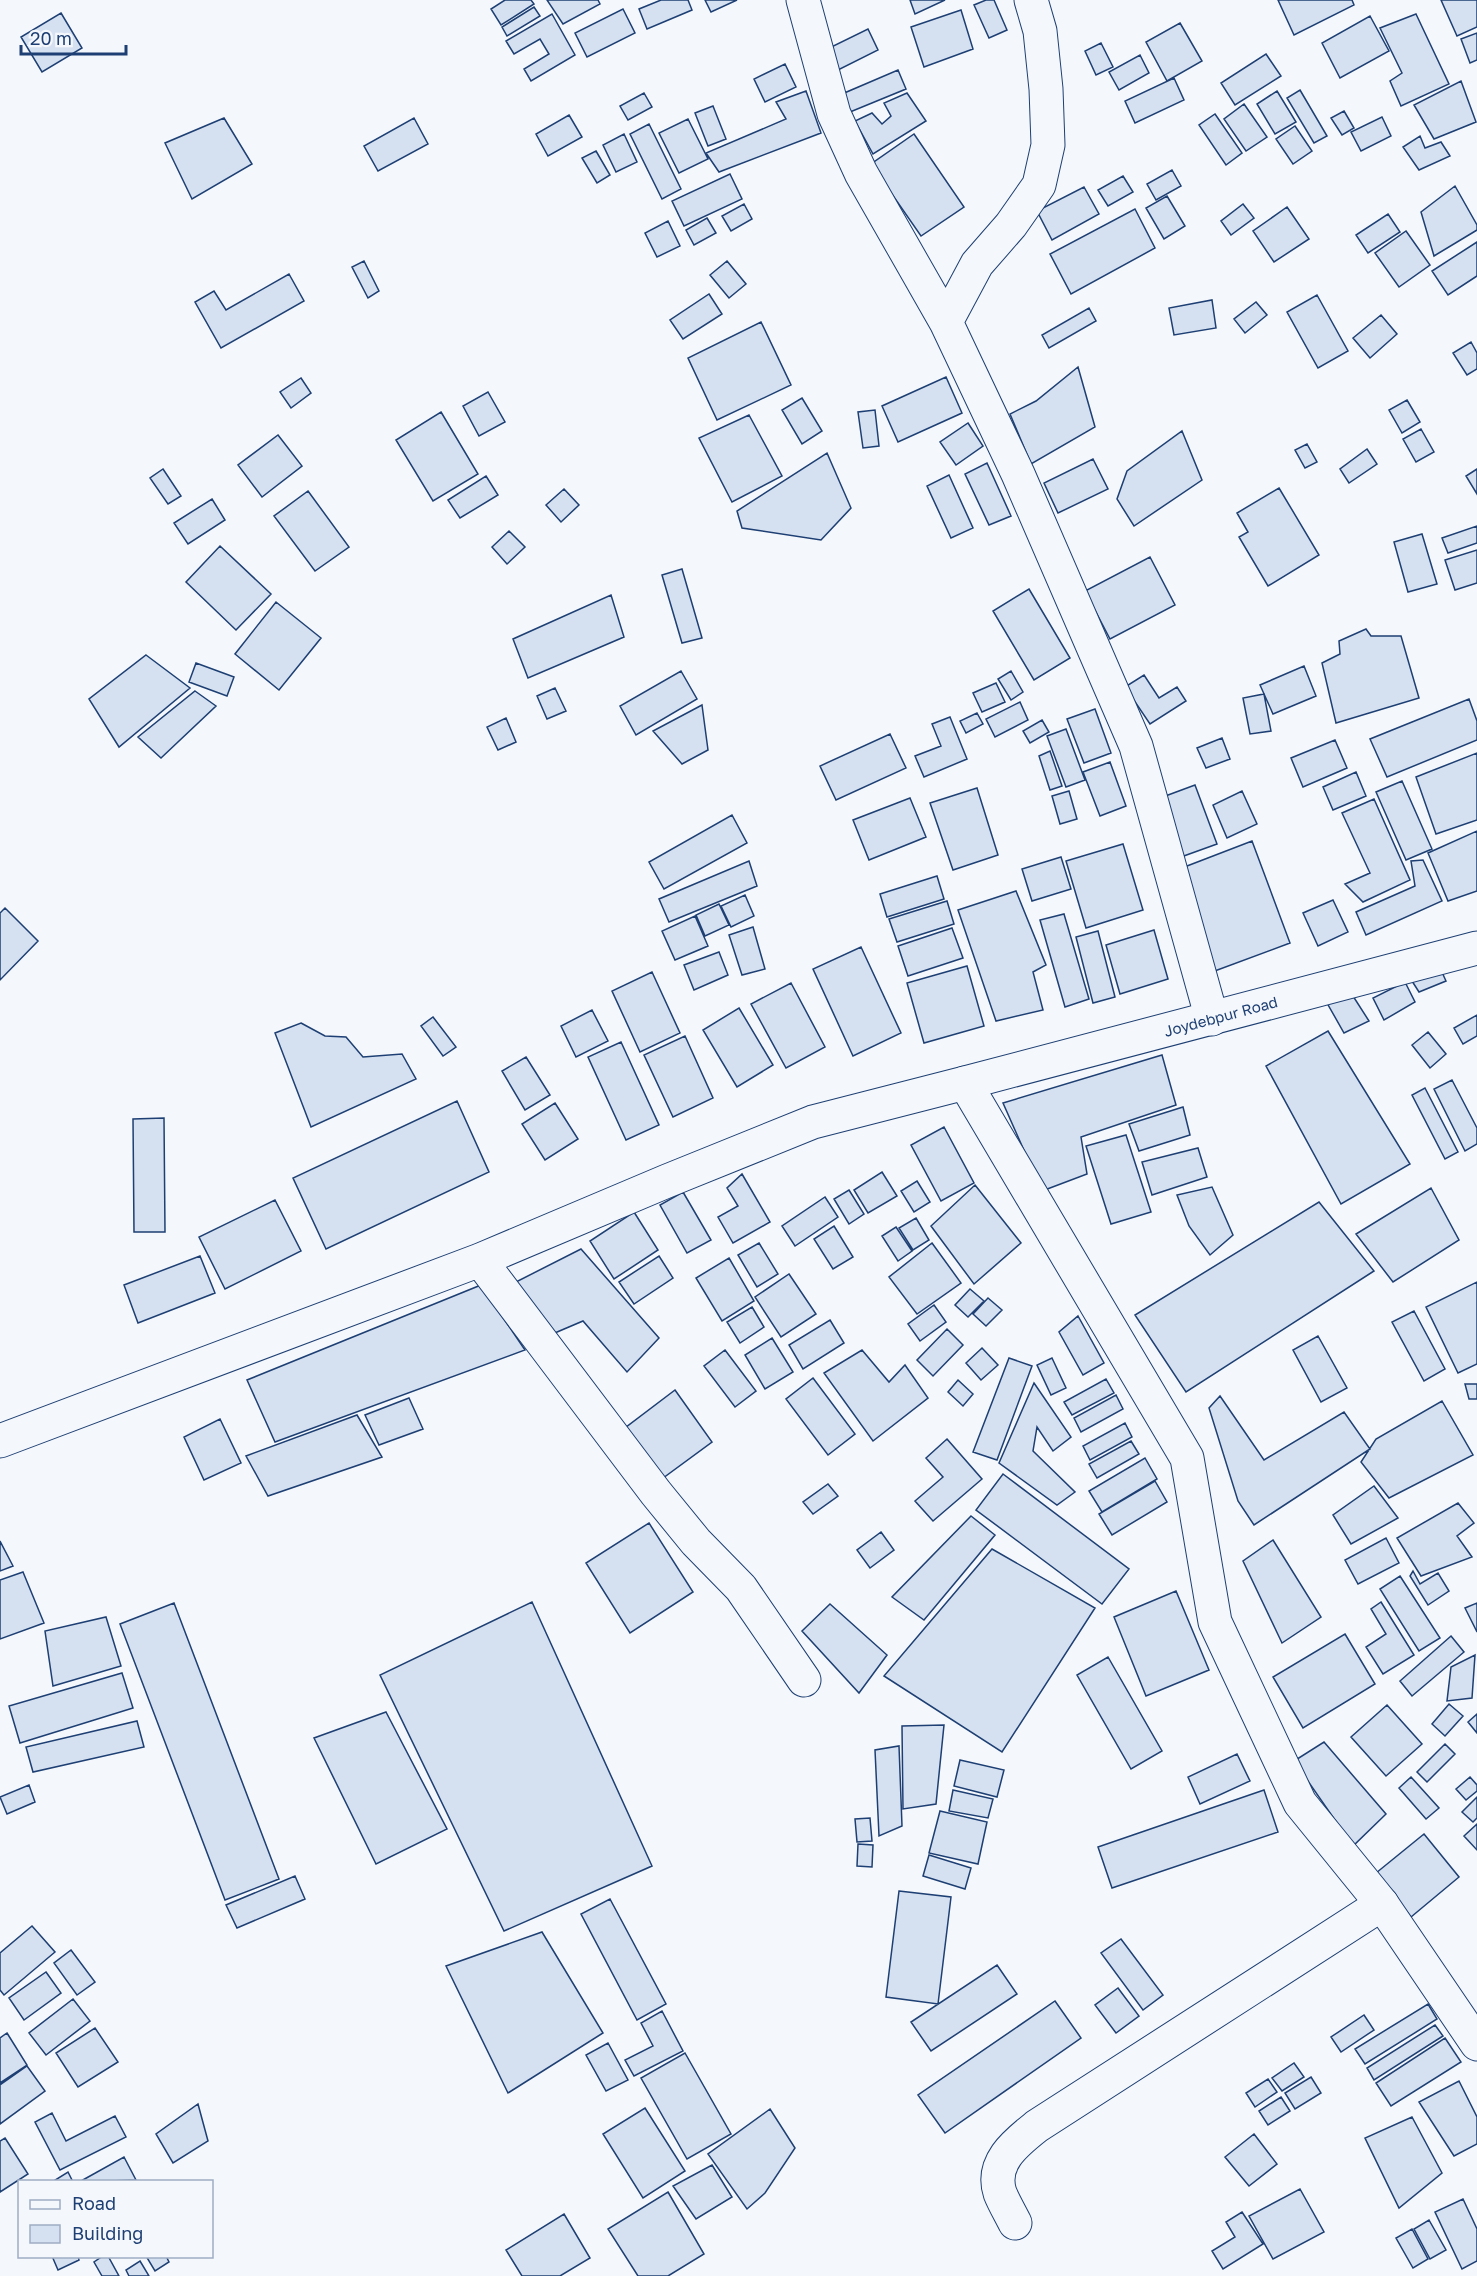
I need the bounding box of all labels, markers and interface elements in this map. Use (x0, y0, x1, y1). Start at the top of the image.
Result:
scale bar (21, 18, 126, 56)
text: 20 m (30, 27, 72, 49)
street label: Joydebpur Road (1162, 992, 1280, 1040)
legend (18, 2180, 213, 2258)
text: Road (72, 2192, 116, 2214)
text: Building (72, 2222, 143, 2244)

